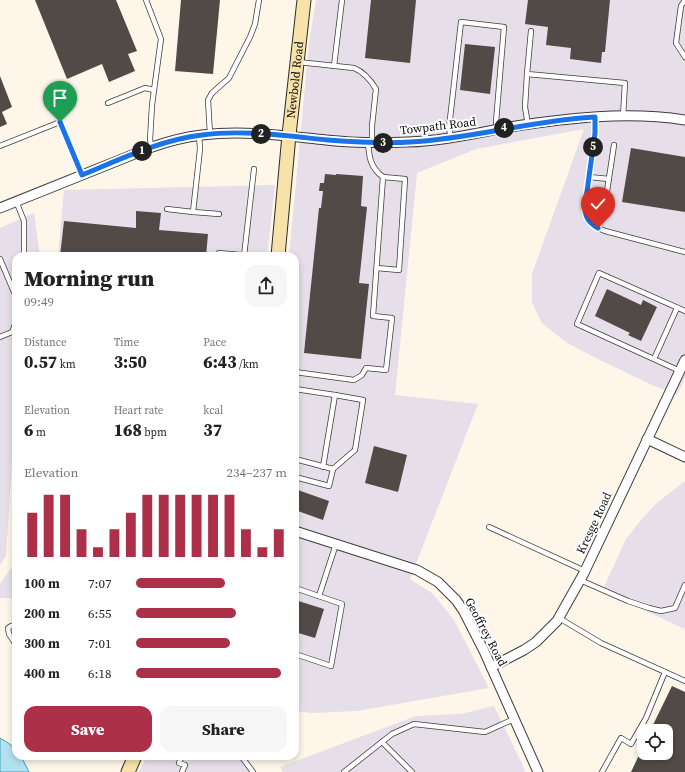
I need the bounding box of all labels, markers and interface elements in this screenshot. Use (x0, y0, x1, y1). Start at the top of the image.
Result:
street label: Newbold Road (283, 40, 307, 119)
pin (43, 81, 77, 122)
icon: arrive (49, 87, 71, 109)
street label: Towpath Road (399, 113, 477, 139)
pin: 4 (494, 118, 514, 138)
text: 4 (501, 120, 507, 135)
pin: 2 (251, 124, 271, 144)
text: 2 (258, 126, 264, 141)
pin: 3 (373, 133, 393, 153)
text: 3 (380, 135, 386, 150)
pin: 5 (583, 137, 603, 157)
text: 5 (590, 139, 596, 154)
pin: 1 (132, 141, 152, 161)
text: 1 (139, 143, 145, 158)
pin (581, 187, 615, 228)
icon: check (587, 193, 609, 215)
text: Morning run (24, 263, 154, 293)
button: share (245, 265, 287, 307)
text: 09:49 (24, 293, 54, 310)
text: Distance (24, 335, 67, 350)
text: Time (114, 335, 139, 350)
text: Pace (203, 335, 226, 350)
text: 0.57 (24, 350, 57, 374)
text: 3:50 (114, 350, 147, 374)
text: 6:43 (203, 350, 237, 374)
text: km (57, 357, 76, 372)
text: /km (237, 357, 259, 372)
text: Elevation (24, 403, 70, 418)
text: Heart rate (114, 403, 163, 418)
text: kcal (203, 403, 223, 418)
text: 6 (24, 418, 33, 442)
text: 168 (114, 418, 142, 442)
text: 37 (203, 418, 222, 442)
text: m (33, 425, 46, 440)
text: bpm (142, 425, 167, 440)
text: Elevation (24, 464, 78, 481)
text: 234–237 m (227, 464, 287, 481)
street label: Kresge Road (573, 489, 615, 557)
text: 100 m (24, 575, 60, 592)
text: 7:07 (88, 575, 111, 592)
street label: Geoffrey Road (461, 595, 511, 669)
text: 200 m (24, 605, 60, 622)
text: 6:55 (88, 605, 111, 622)
text: 300 m (24, 635, 60, 652)
text: 7:01 (88, 635, 111, 652)
text: 400 m (24, 665, 60, 682)
text: 6:18 (88, 665, 111, 682)
button: Save (24, 706, 152, 752)
button: Share (160, 706, 287, 752)
map controls (637, 724, 673, 760)
button: locate (637, 724, 673, 760)

